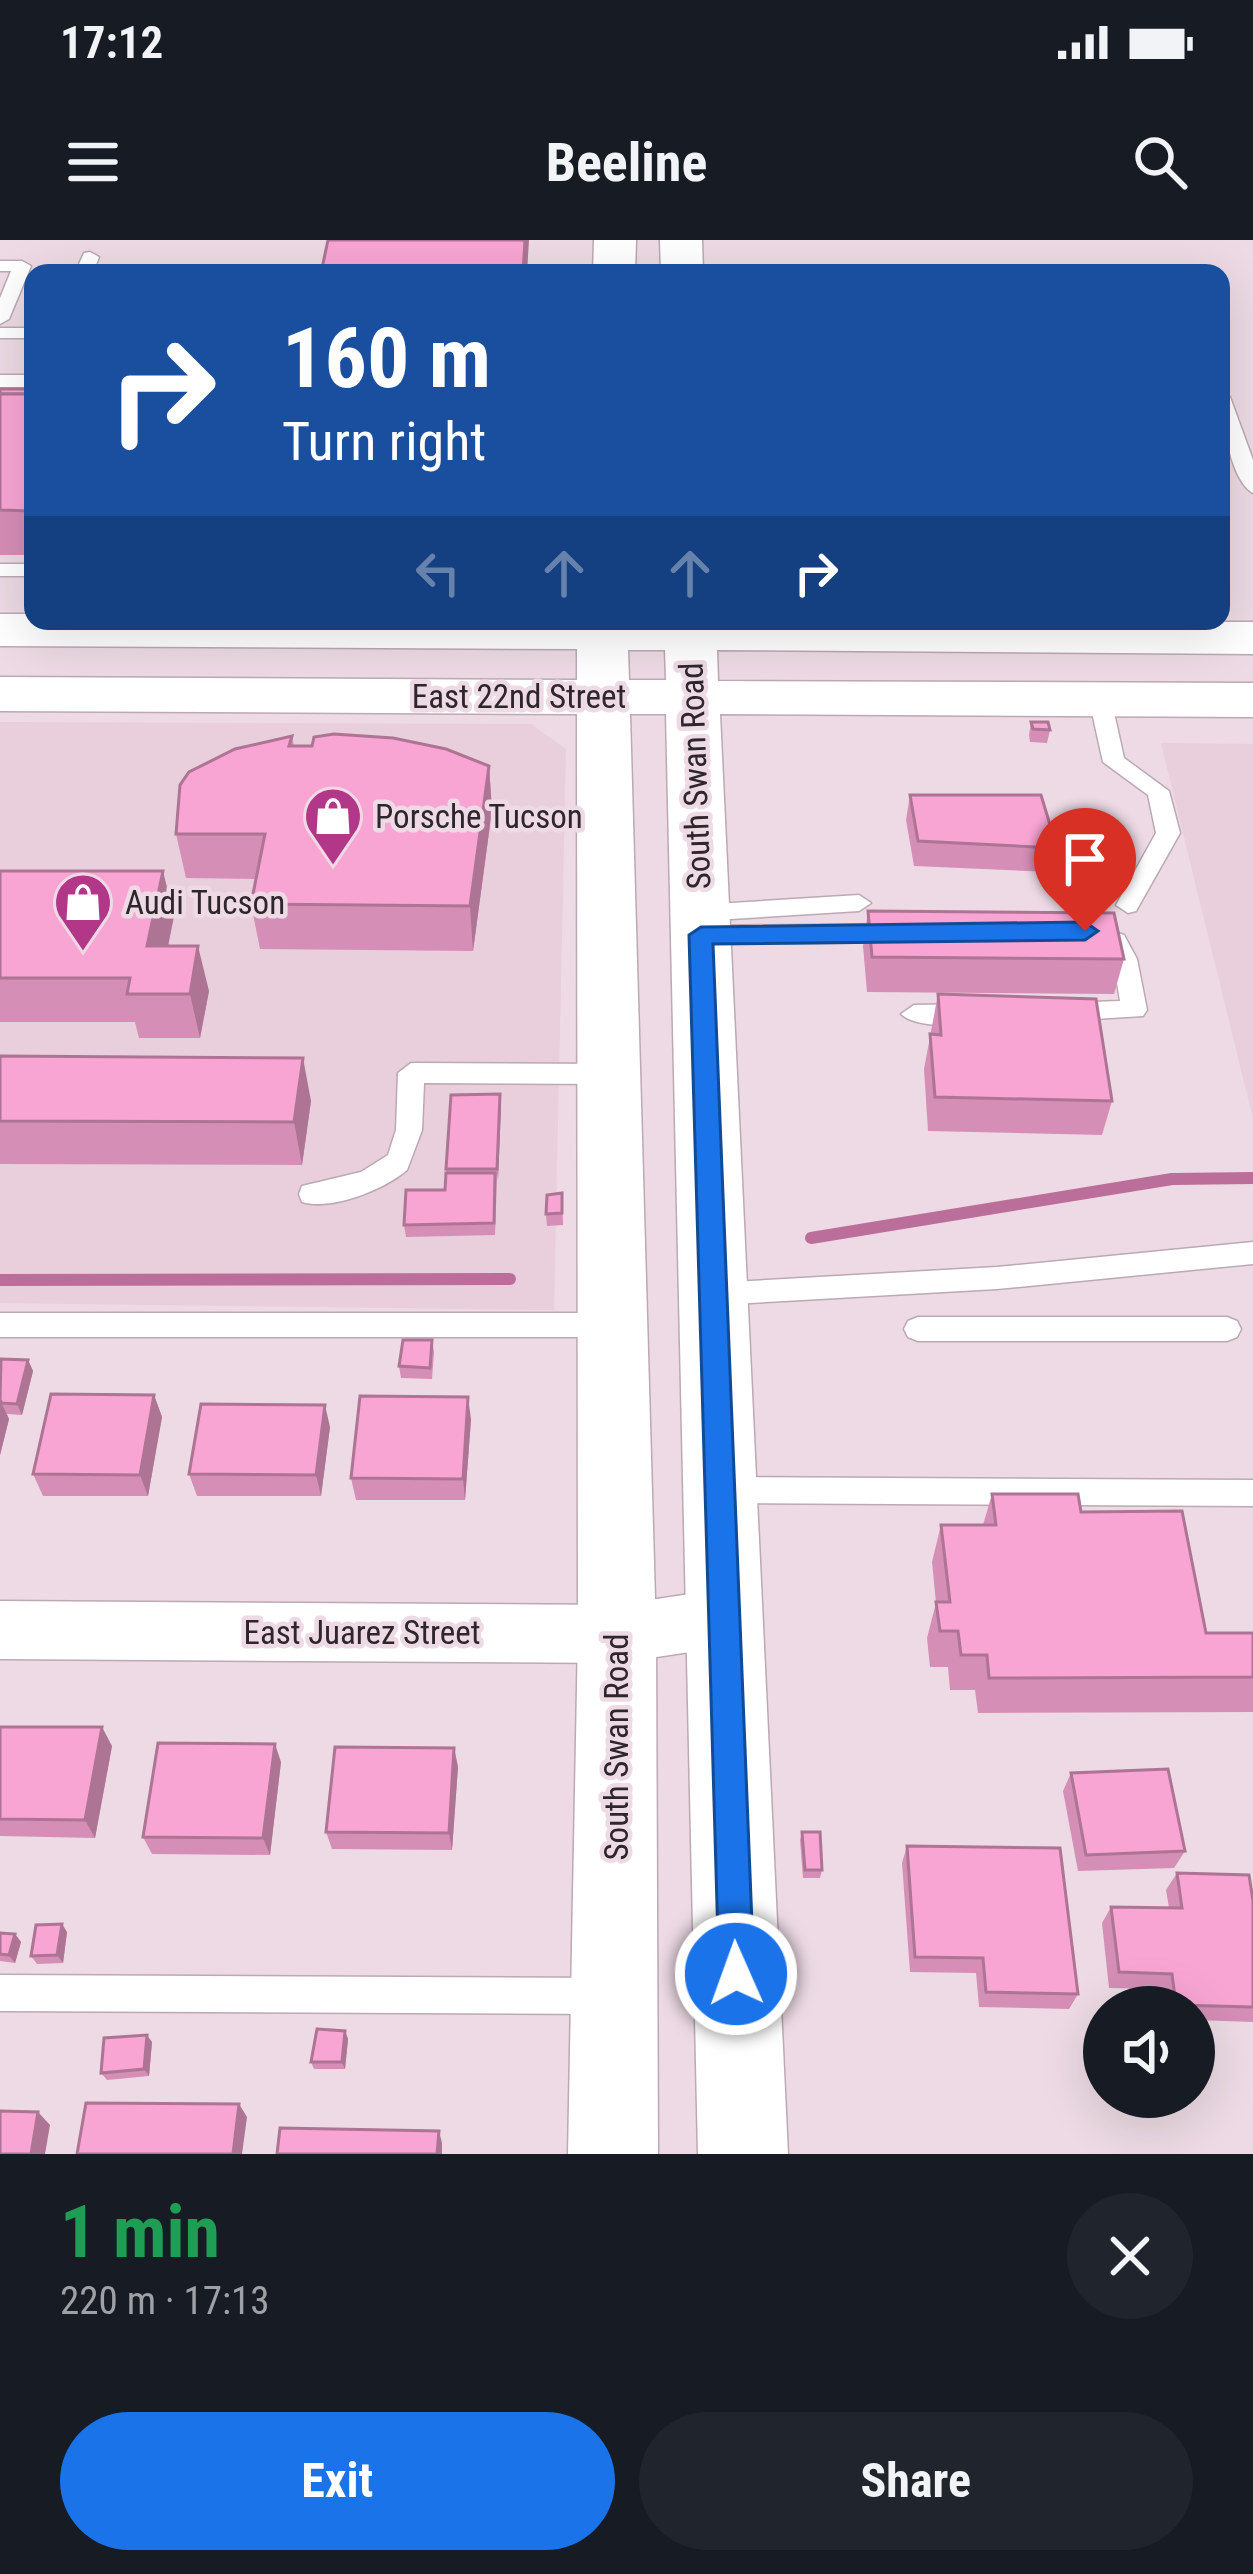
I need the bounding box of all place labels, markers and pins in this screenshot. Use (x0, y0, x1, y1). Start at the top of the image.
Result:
shop icon: Porsche Tucson (302, 785, 364, 867)
place label: Porsche Tucson (375, 797, 583, 836)
pin (1034, 808, 1136, 931)
shop icon: Audi Tucson (52, 871, 114, 953)
place label: Audi Tucson (125, 883, 285, 922)

